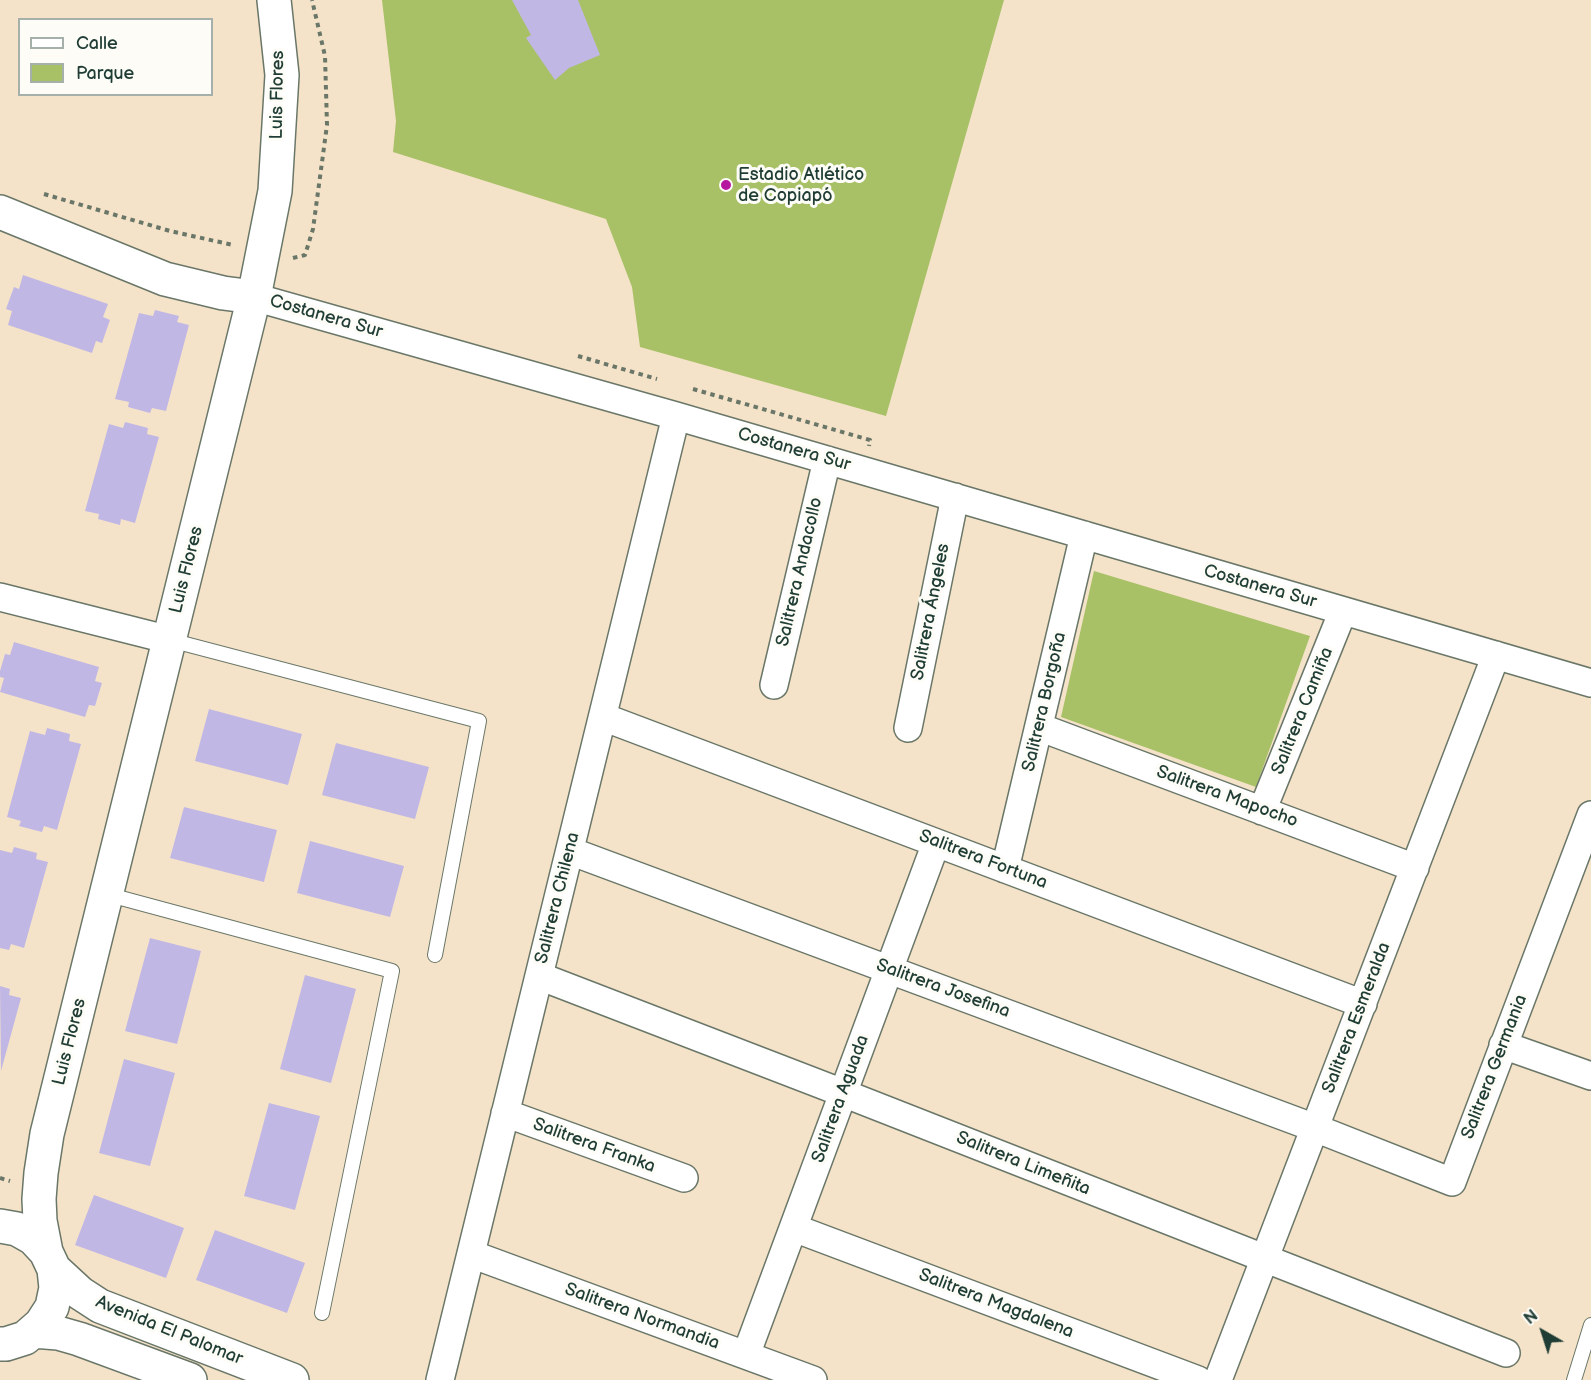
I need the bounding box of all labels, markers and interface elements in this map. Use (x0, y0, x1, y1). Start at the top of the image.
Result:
legend (18, 18, 213, 96)
text: Calle (76, 33, 118, 54)
street label: Luis Flores (266, 50, 290, 140)
text: Parque (76, 63, 134, 84)
place label: Estadio Atlético de Copiapó (738, 164, 864, 207)
marker: Estadio Atlético de Copiapó (719, 178, 733, 192)
street label: Costanera Sur (267, 291, 385, 343)
street label: Costanera Sur (735, 424, 853, 476)
street label: Salitrera Andacollo (772, 495, 828, 649)
street label: Luis Flores (166, 524, 208, 616)
street label: Salitrera Ángeles (907, 542, 955, 682)
street label: Costanera Sur (1201, 561, 1319, 613)
street label: Salitrera Borgoña (1018, 630, 1072, 774)
street label: Salitrera Camiña (1268, 644, 1338, 778)
street label: Salitrera Mapocho (1153, 761, 1301, 833)
street label: Salitrera Fortuna (916, 826, 1050, 894)
street label: Salitrera Chilena (531, 830, 585, 966)
street label: Salitrera Esmeralda (1318, 940, 1396, 1096)
street label: Salitrera Josefina (873, 955, 1013, 1023)
street label: Salitrera Germania (1457, 992, 1533, 1142)
street label: Luis Flores (49, 996, 91, 1088)
street label: Salitrera Aguada (808, 1032, 874, 1166)
street label: Salitrera Franka (530, 1114, 658, 1178)
street label: Salitrera Limeñita (953, 1127, 1093, 1201)
street label: Salitrera Magdalena (915, 1264, 1077, 1344)
street label: Salitrera Normandia (562, 1279, 722, 1355)
street label: Avenida El Palomar (92, 1292, 246, 1370)
north arrow (1513, 1302, 1573, 1362)
text: N (1521, 1306, 1542, 1329)

